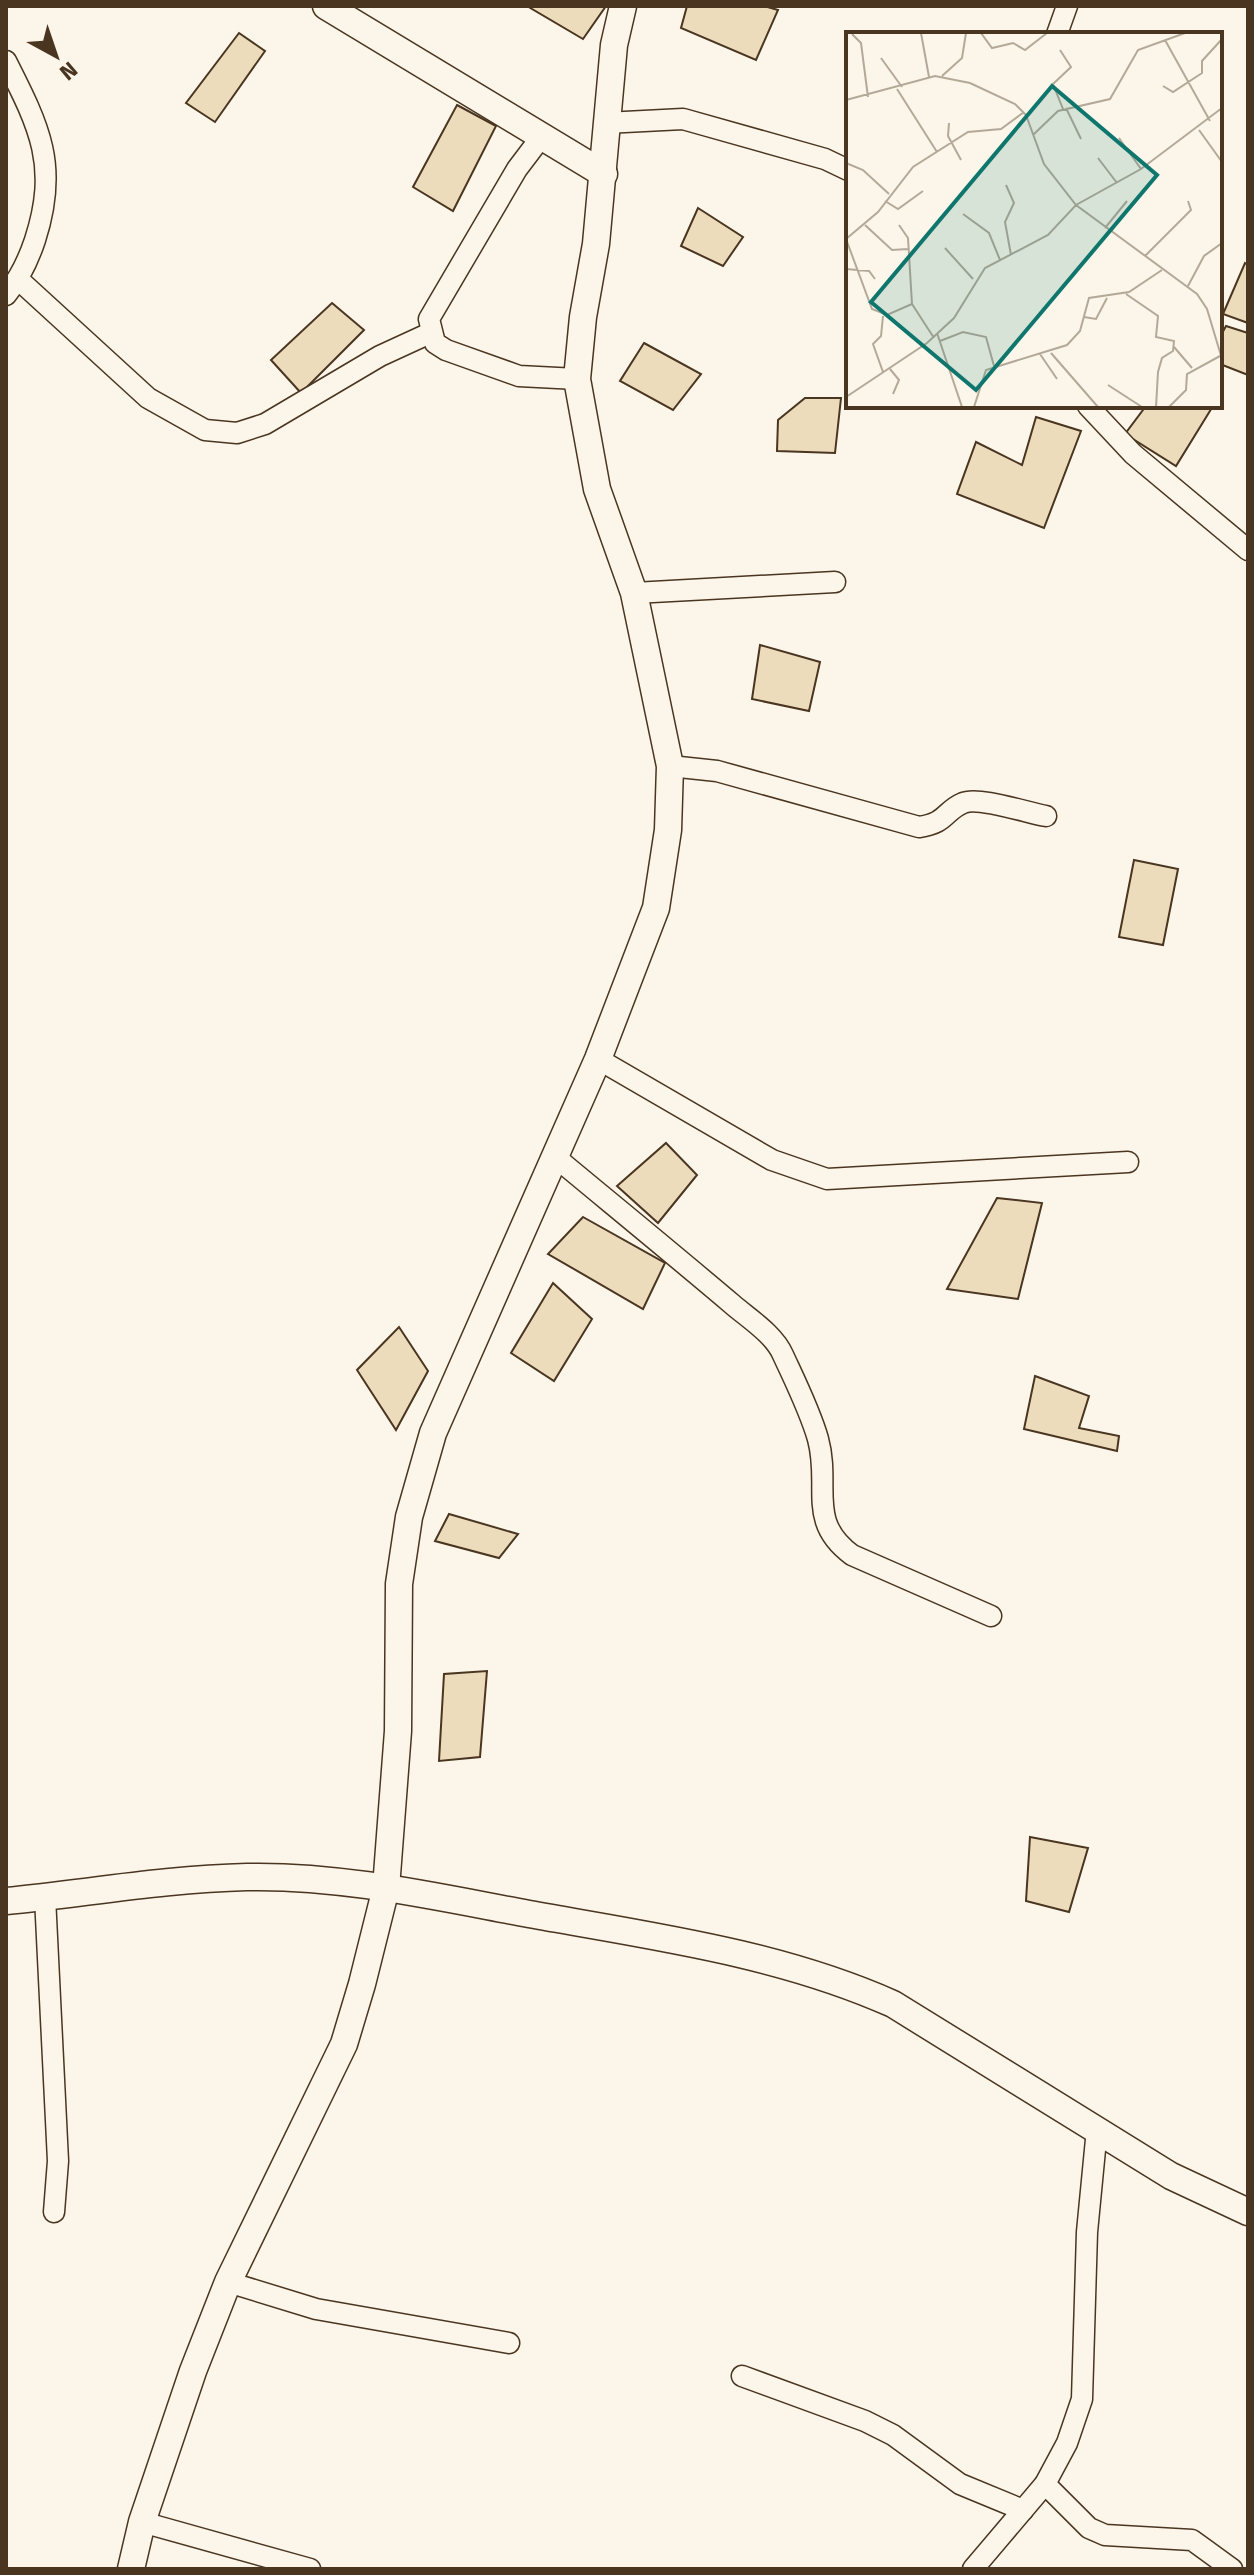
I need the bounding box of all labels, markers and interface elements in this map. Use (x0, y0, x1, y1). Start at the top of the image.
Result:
north arrow (16, 16, 96, 96)
inset map (846, 32, 1222, 408)
text: N (54, 56, 83, 86)

